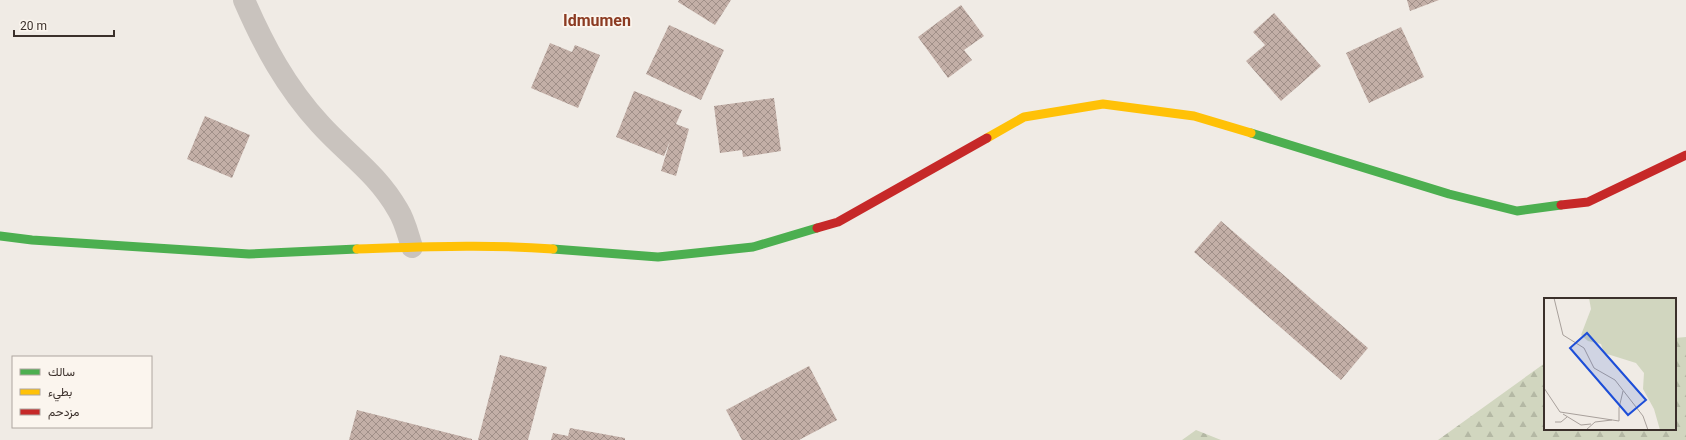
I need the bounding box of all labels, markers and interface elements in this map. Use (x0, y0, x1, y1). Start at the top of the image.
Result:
district label: Idmumen (563, 11, 631, 30)
scale bar (14, 12, 114, 38)
text: 20 m (20, 19, 47, 33)
inset map (1544, 298, 1676, 430)
legend (12, 356, 152, 428)
text: سالك (48, 365, 75, 379)
text: بطيء (48, 385, 72, 402)
text: مزدحم (48, 405, 79, 420)

